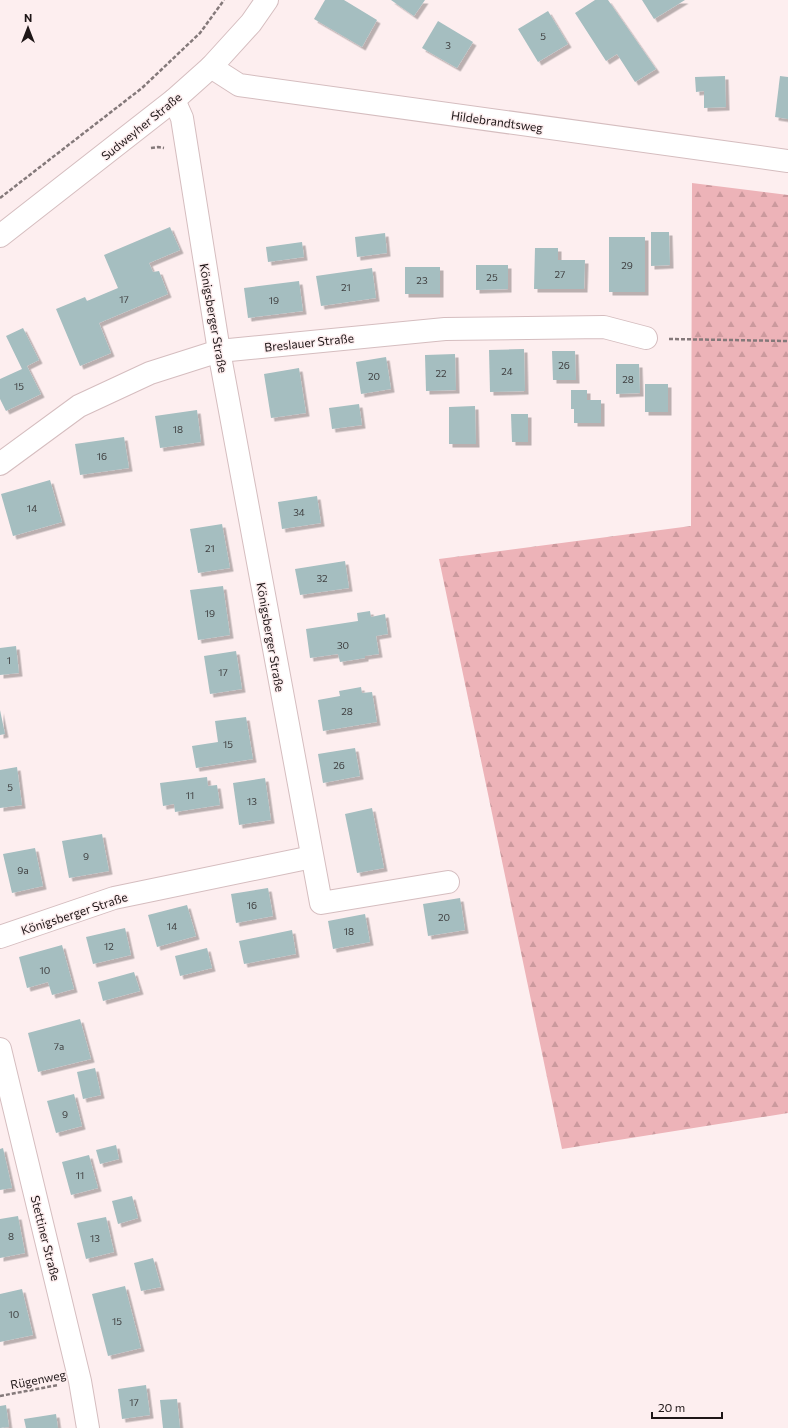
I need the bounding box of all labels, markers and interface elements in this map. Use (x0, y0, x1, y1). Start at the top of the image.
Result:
north arrow (8, 8, 48, 48)
text: N (24, 11, 32, 24)
house number: 5 (540, 30, 546, 42)
house number: 3 (445, 39, 451, 51)
street label: Sudweyher Straße (98, 89, 184, 163)
street label: Hildebrandtsweg (450, 108, 544, 134)
house number: 29 (621, 259, 633, 271)
street label: Königsberger Straße (197, 262, 231, 374)
house number: 27 (555, 268, 565, 280)
house number: 25 (486, 271, 498, 283)
house number: 23 (416, 274, 428, 286)
house number: 21 (341, 281, 351, 293)
house number: 17 (119, 293, 129, 305)
house number: 19 (269, 294, 279, 306)
street label: Breslauer Straße (264, 330, 354, 354)
house number: 26 (558, 359, 570, 371)
house number: 24 (501, 365, 513, 377)
house number: 22 (435, 367, 447, 379)
house number: 20 (368, 370, 380, 382)
house number: 28 (622, 373, 634, 385)
house number: 15 (14, 380, 24, 392)
house number: 18 (173, 423, 183, 435)
house number: 16 (97, 450, 107, 462)
house number: 14 (27, 502, 37, 514)
house number: 34 (293, 506, 305, 518)
house number: 21 (205, 542, 215, 554)
house number: 32 (316, 572, 328, 584)
street label: Königsberger Straße (254, 581, 288, 693)
house number: 19 (205, 607, 215, 619)
house number: 30 (337, 639, 349, 651)
house number: 1 (7, 654, 11, 666)
house number: 17 (218, 666, 228, 678)
house number: 28 (341, 705, 353, 717)
house number: 15 (223, 738, 233, 750)
house number: 26 (333, 759, 345, 771)
house number: 5 (7, 781, 13, 793)
house number: 11 (186, 789, 194, 801)
house number: 13 (247, 795, 257, 807)
house number: 9 (83, 850, 89, 862)
house number: 9a (17, 864, 29, 876)
street label: Königsberger Straße (19, 889, 129, 937)
house number: 16 (247, 899, 257, 911)
house number: 20 (438, 911, 450, 923)
house number: 14 (167, 920, 177, 932)
house number: 18 (344, 925, 354, 937)
house number: 12 (104, 940, 114, 952)
house number: 10 (40, 964, 50, 976)
house number: 7a (54, 1040, 64, 1052)
house number: 9 (62, 1108, 68, 1120)
house number: 11 (76, 1169, 84, 1181)
street label: Stettiner Straße (29, 1194, 63, 1282)
house number: 8 (8, 1230, 14, 1242)
house number: 13 (90, 1232, 100, 1244)
house number: 10 (9, 1308, 19, 1320)
house number: 15 (112, 1315, 122, 1327)
street label: Rügenweg (9, 1367, 67, 1391)
scale bar (652, 1394, 722, 1420)
house number: 17 (129, 1396, 139, 1408)
text: 20 m (658, 1400, 685, 1414)

